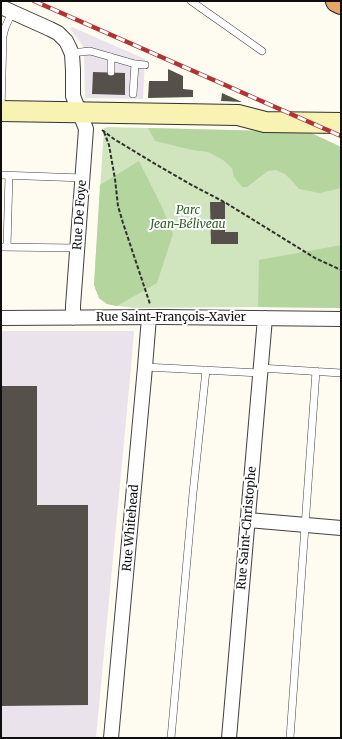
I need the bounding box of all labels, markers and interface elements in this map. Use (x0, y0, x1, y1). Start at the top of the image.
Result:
street label: Rue De Foye (70, 180, 90, 250)
park label: Parc Jean-Béliveau (150, 204, 226, 232)
street label: Rue Saint-François-Xavier (96, 311, 246, 325)
street label: Rue Saint-Christophe (234, 466, 260, 590)
street label: Rue Whitehead (120, 484, 142, 572)

